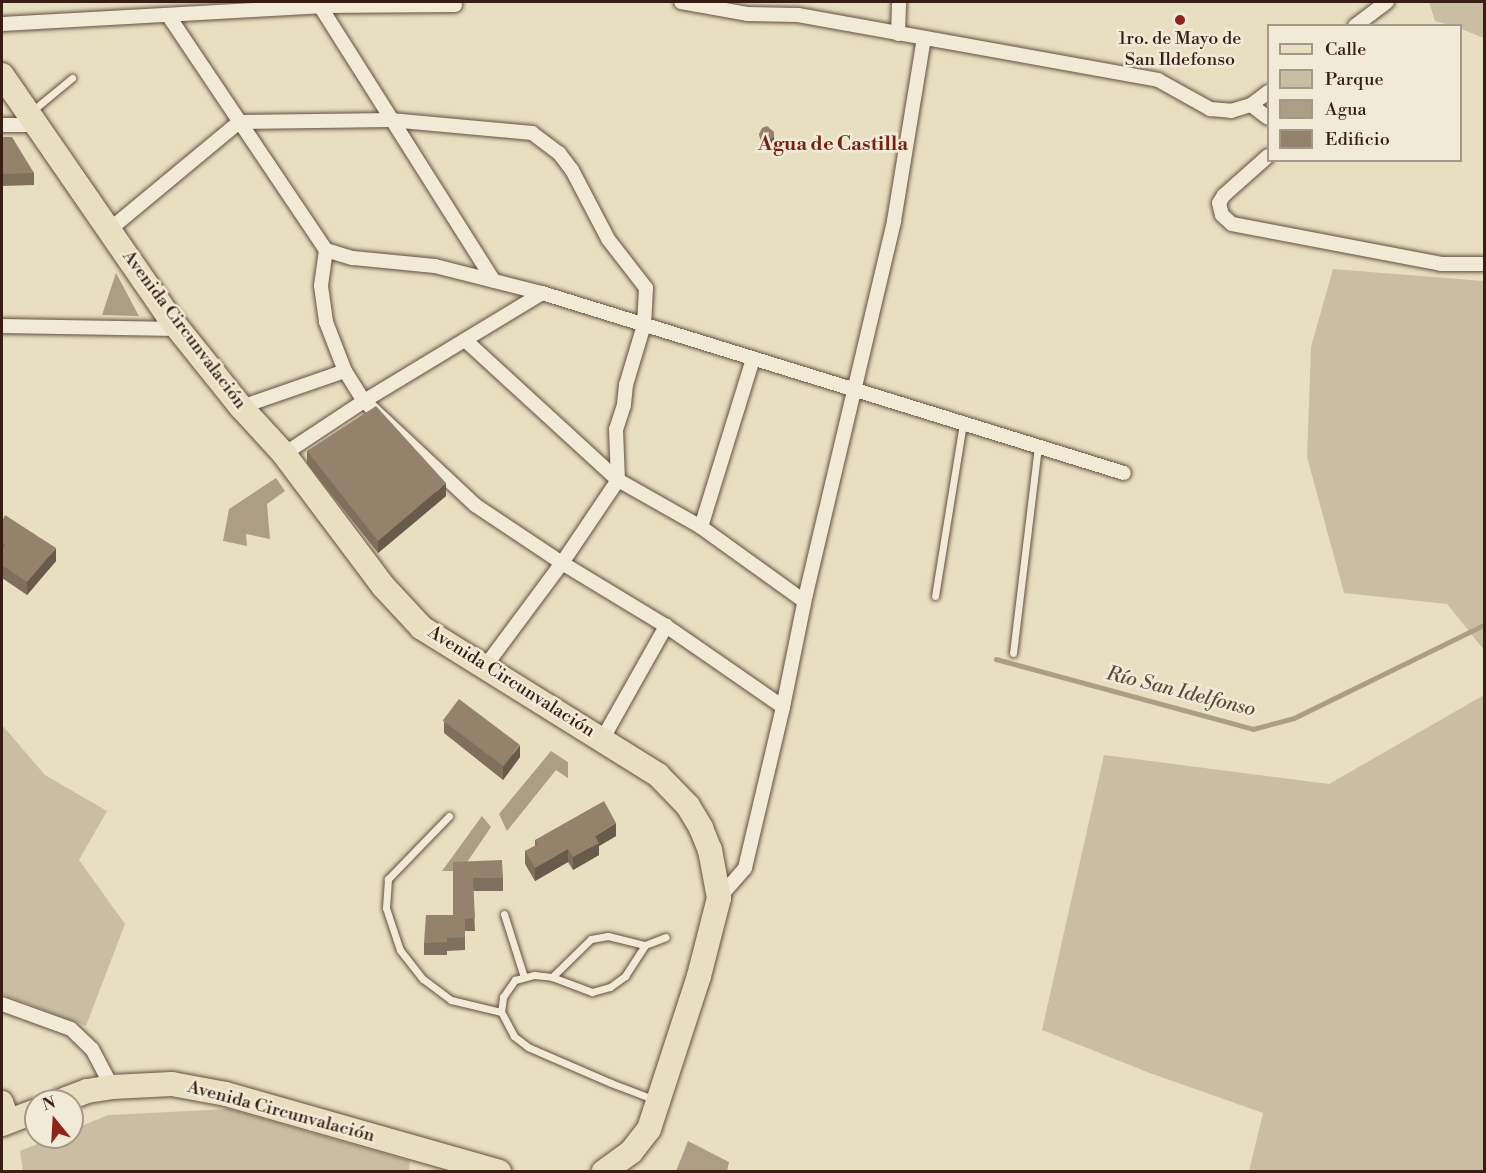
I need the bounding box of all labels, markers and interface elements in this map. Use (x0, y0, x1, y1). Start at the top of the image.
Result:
marker: 1ro. de Mayo de San Ildefonso (1173, 13, 1187, 27)
legend (1267, 24, 1462, 162)
place label: 1ro. de Mayo de San Ildefonso (1119, 29, 1241, 72)
text: Calle (1325, 38, 1366, 61)
text: Parque (1325, 68, 1384, 91)
text: Agua (1325, 98, 1367, 121)
text: Edificio (1325, 128, 1390, 151)
district label: Agua de Castilla (758, 132, 908, 156)
street label: Avenida Circunvalación (117, 246, 251, 414)
street label: Avenida Circunvalación (423, 622, 599, 742)
water label: Río San Idelfonso (1104, 662, 1258, 722)
street label: Avenida Circunvalación (185, 1077, 377, 1147)
north arrow (24, 1089, 84, 1149)
text: N (40, 1092, 58, 1115)

